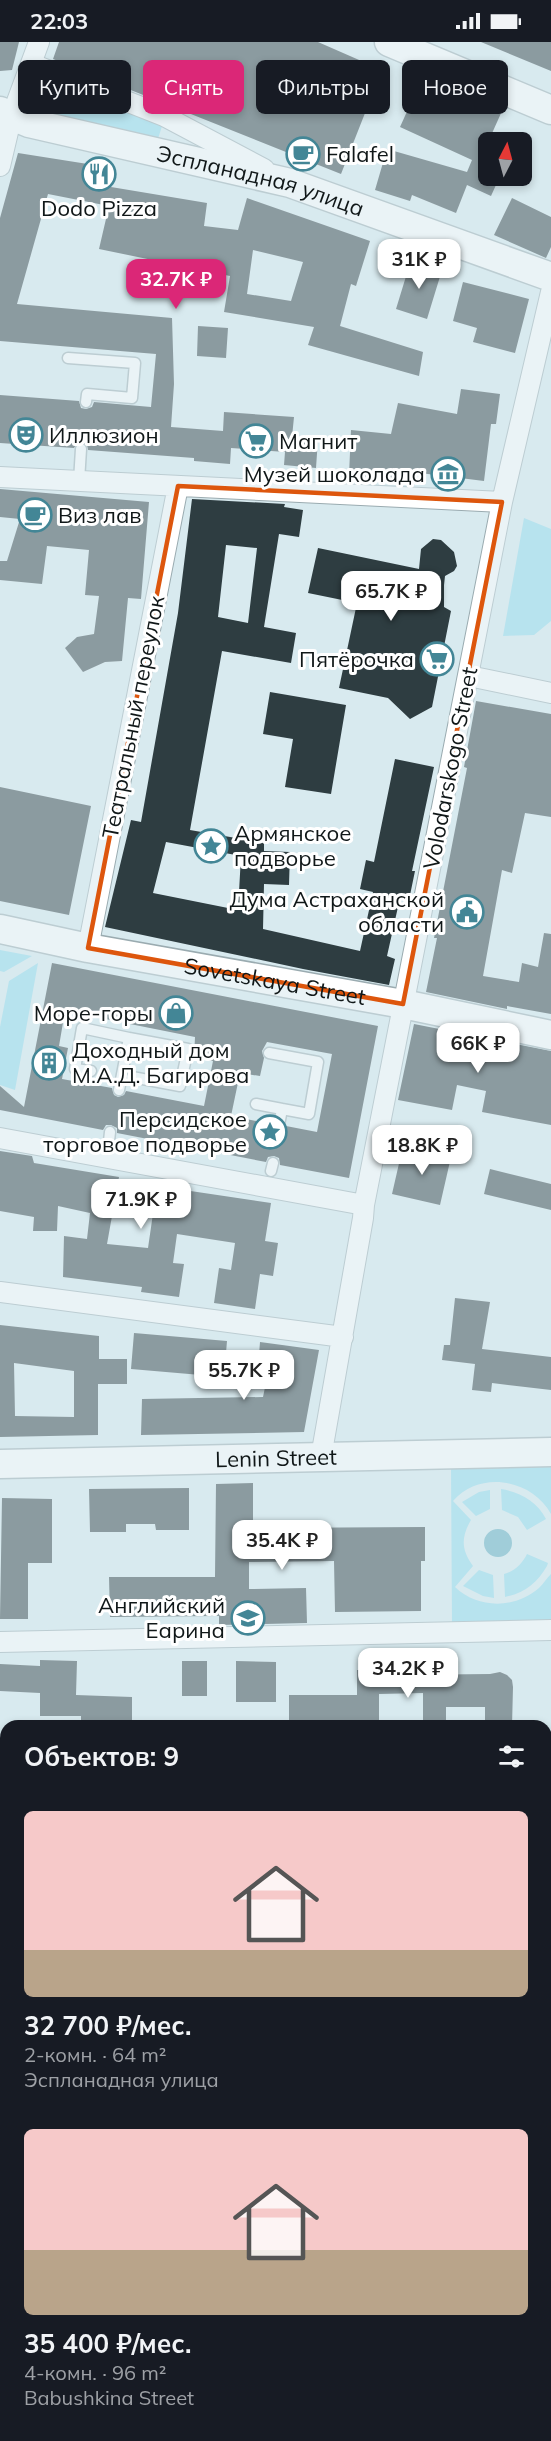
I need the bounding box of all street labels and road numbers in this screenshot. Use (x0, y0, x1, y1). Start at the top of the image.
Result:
street label: Эспланадная улица (154, 139, 368, 223)
street label: Театральный переулок (96, 593, 170, 841)
street label: Volodarskogo Street (417, 664, 483, 872)
street label: Sovetskaya Street (182, 951, 368, 1011)
street label: Lenin Street (215, 1443, 337, 1473)

